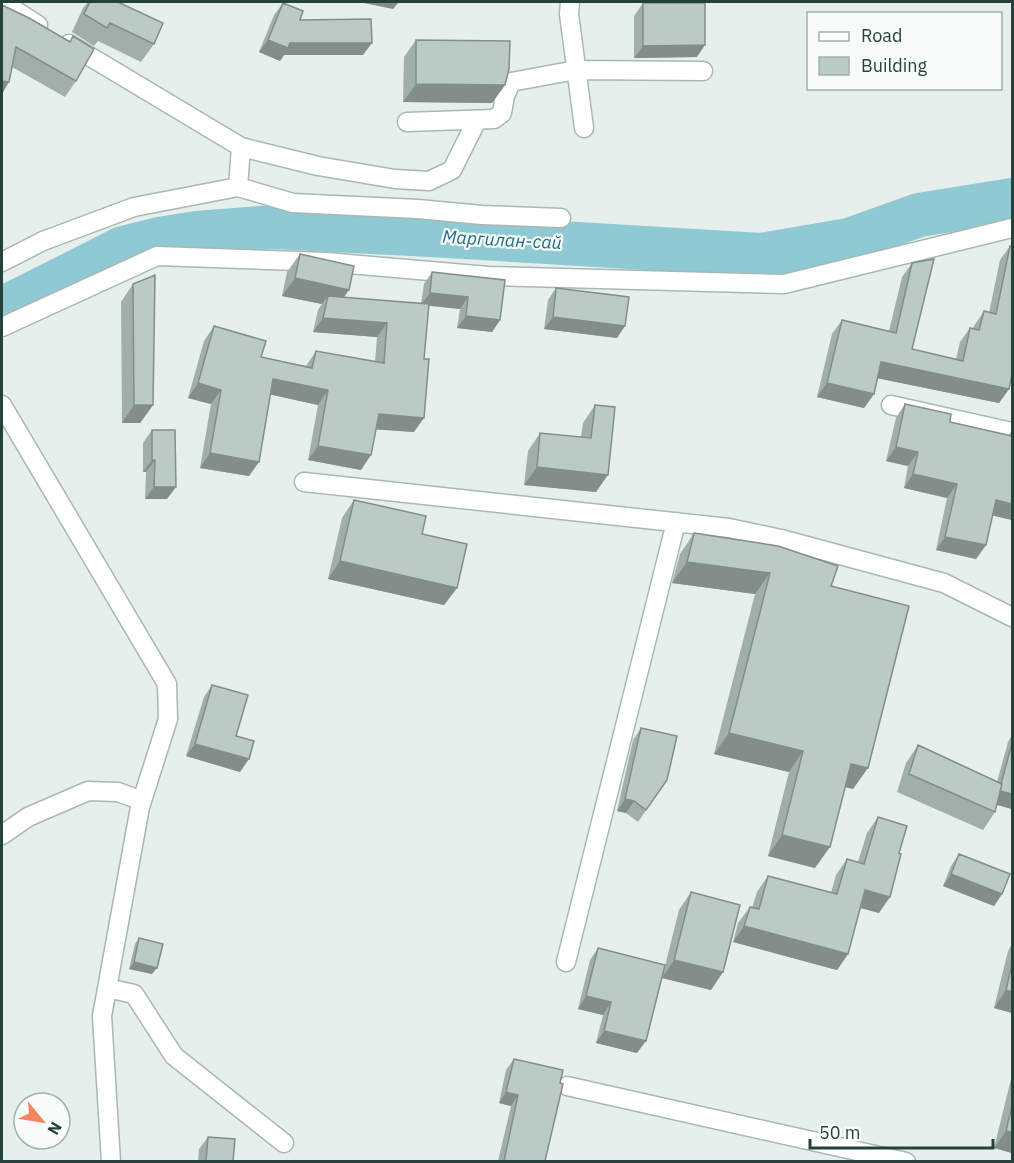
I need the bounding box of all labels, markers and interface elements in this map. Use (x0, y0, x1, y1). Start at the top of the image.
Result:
legend (807, 12, 1002, 90)
text: Road (861, 24, 902, 47)
text: Building (861, 54, 928, 77)
water label: Маргилан-сай (442, 225, 562, 254)
north arrow (12, 1091, 72, 1151)
scale bar (810, 1112, 993, 1150)
text: N (43, 1118, 67, 1139)
text: 50 m (819, 1121, 861, 1144)

